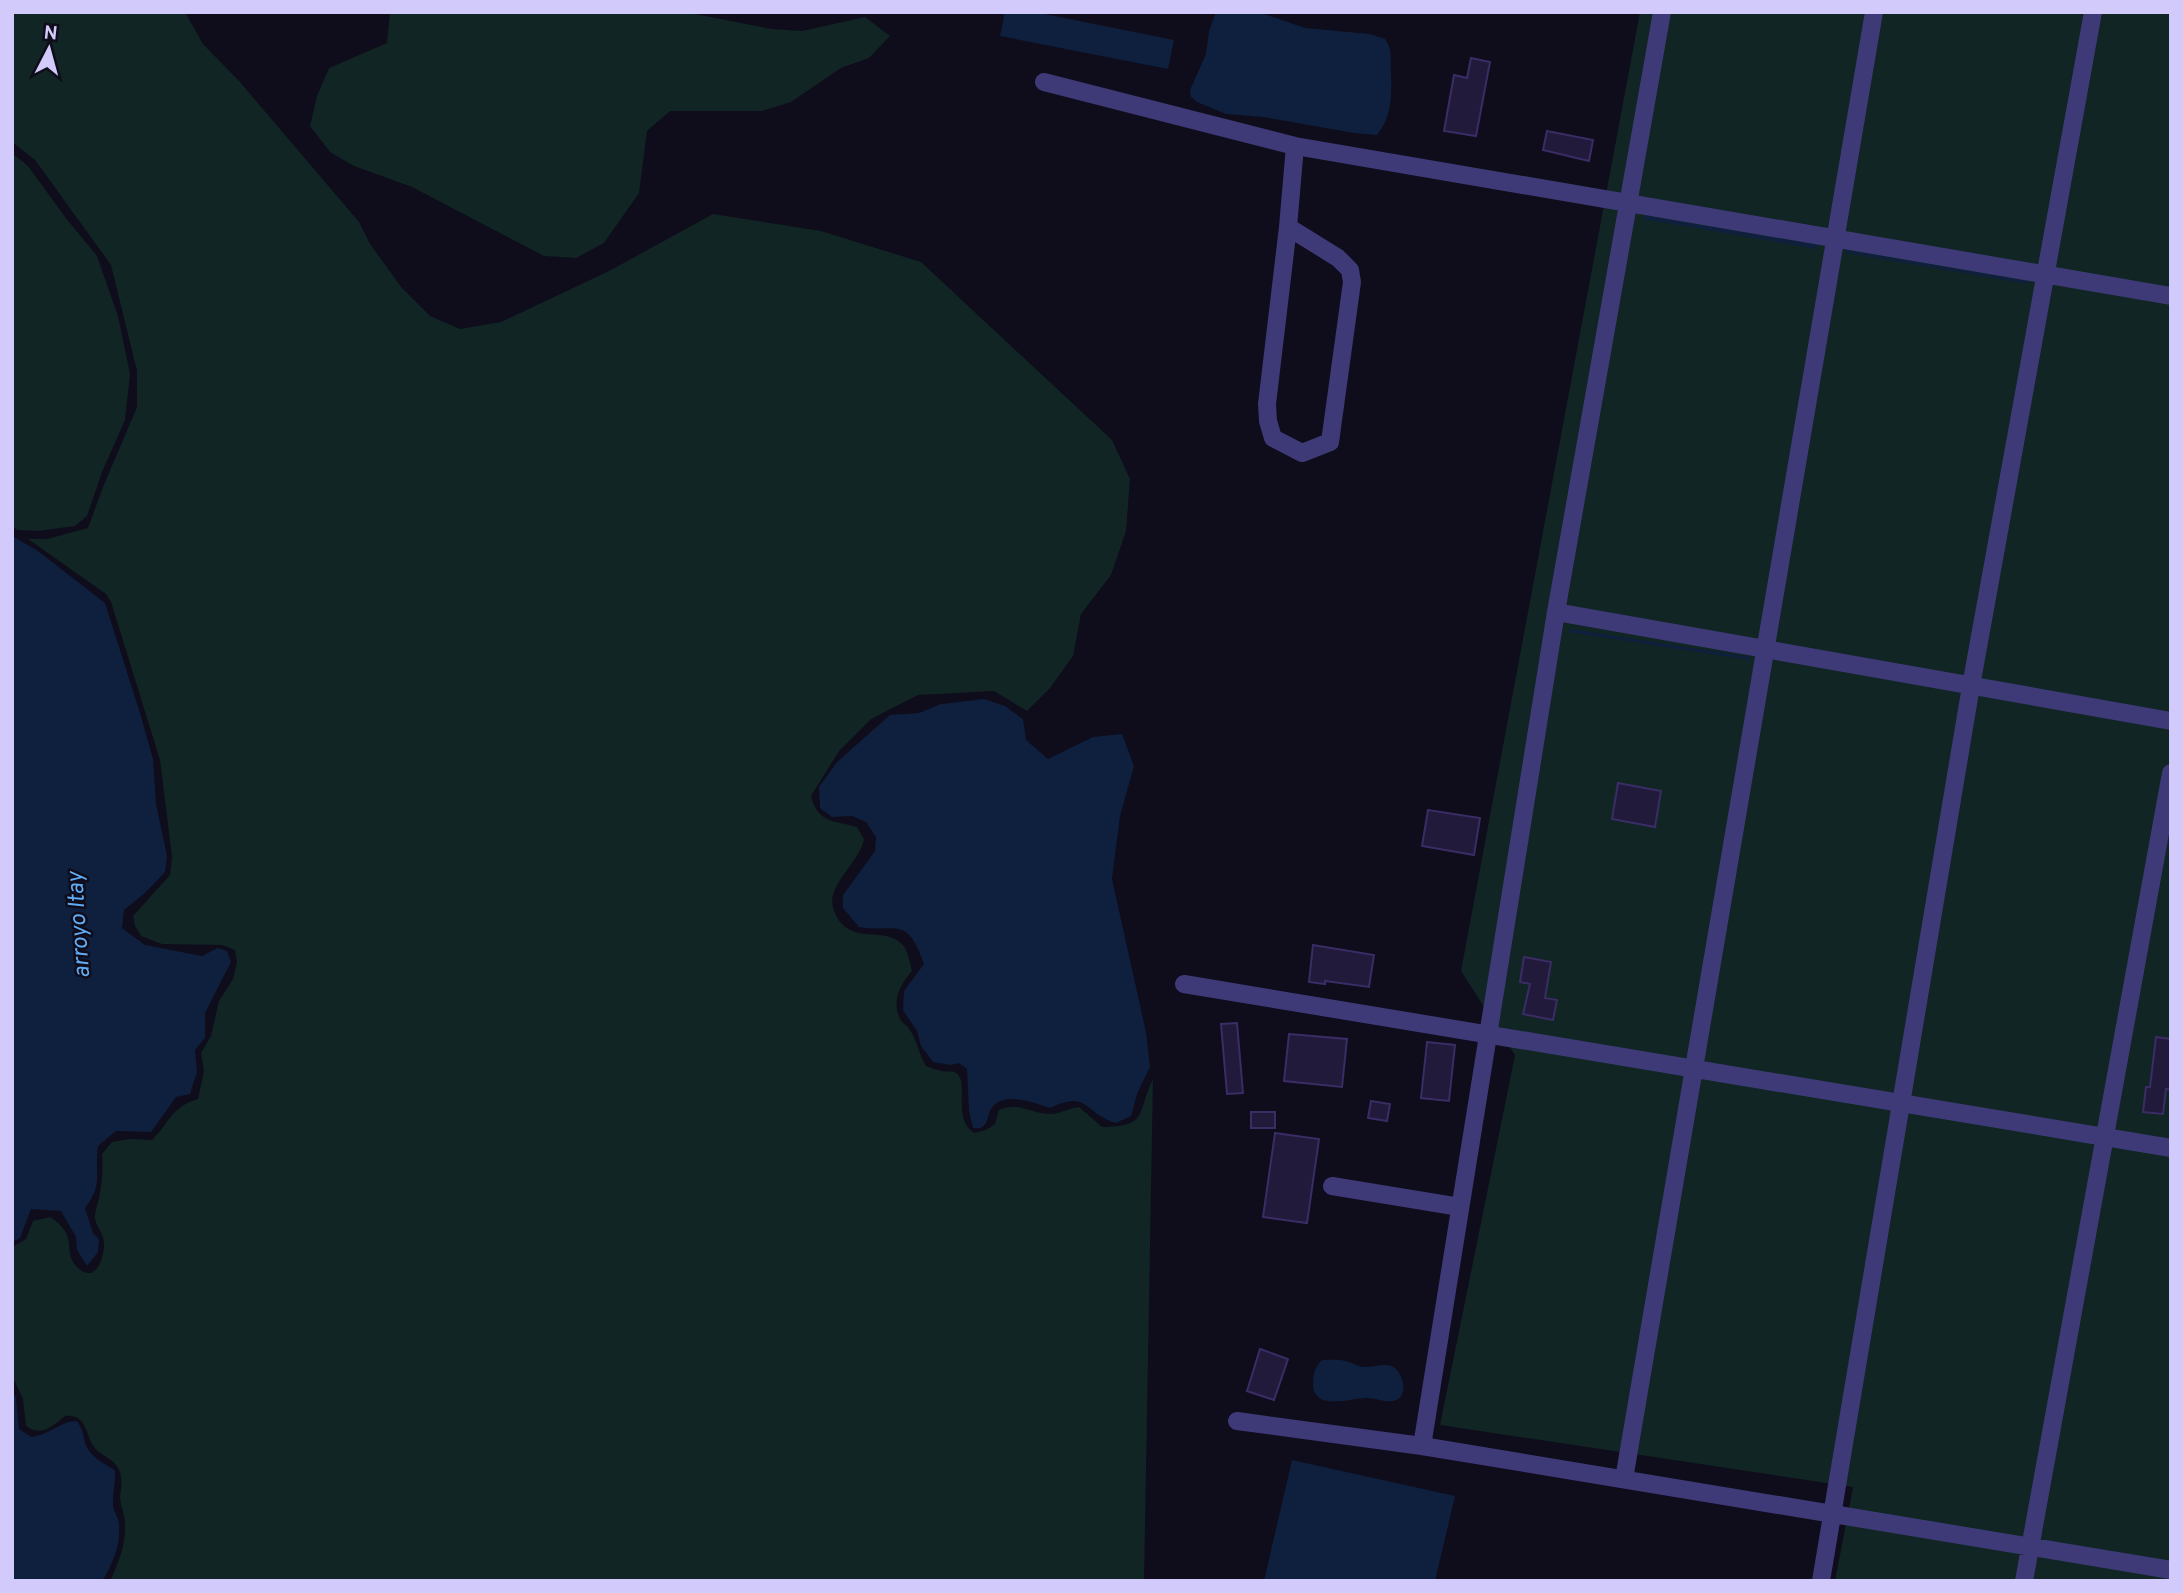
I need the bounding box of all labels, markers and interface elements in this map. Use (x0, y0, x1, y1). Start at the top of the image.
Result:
north arrow (14, 14, 84, 84)
text: N (43, 21, 59, 47)
water label: arroyo Itay (62, 869, 98, 979)

